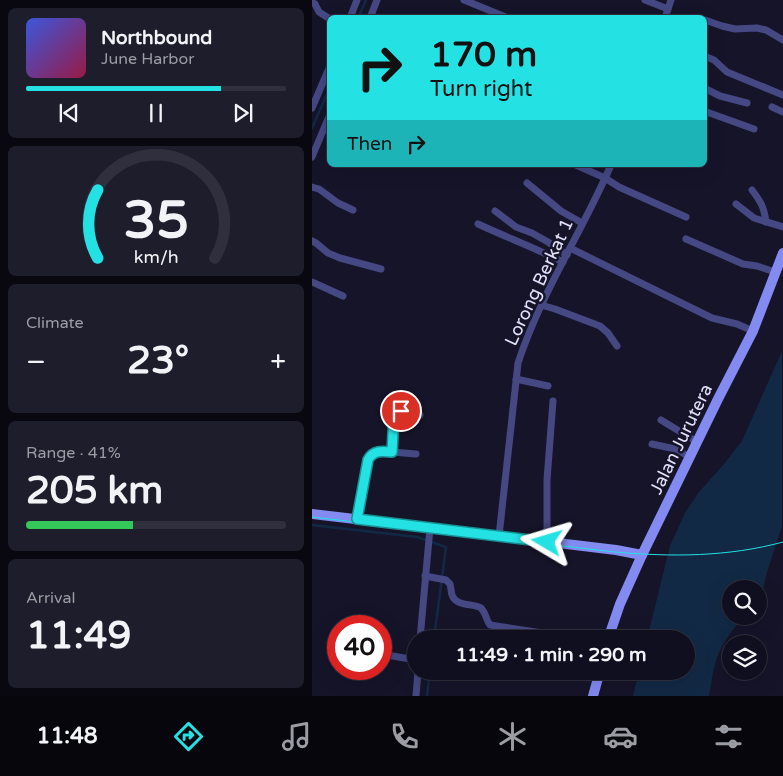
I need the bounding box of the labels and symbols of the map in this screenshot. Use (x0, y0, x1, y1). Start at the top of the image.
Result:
street label: Lorong Berkat 1 (500, 215, 578, 349)
street label: Jalan Jurutera (645, 380, 717, 498)
pin (380, 390, 422, 432)
position arrow (520, 515, 572, 567)
speed limit sign: 40 (327, 615, 392, 680)

